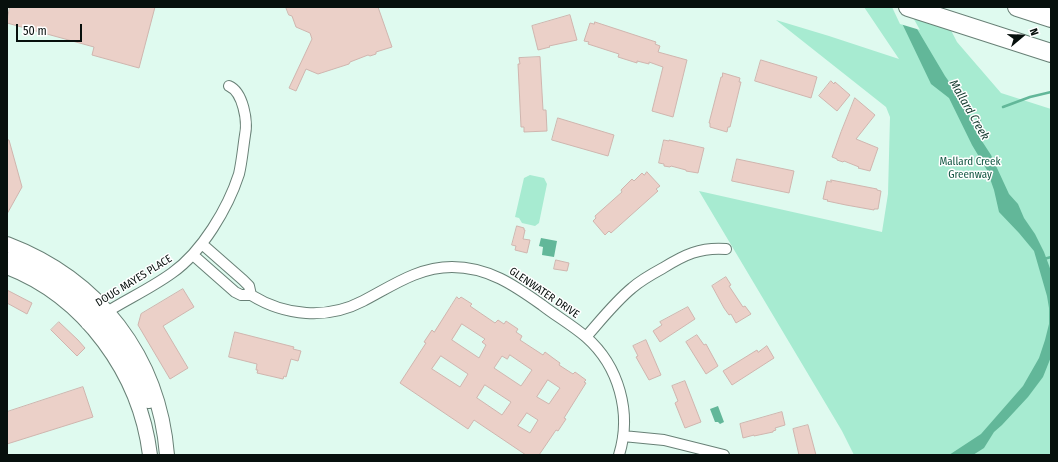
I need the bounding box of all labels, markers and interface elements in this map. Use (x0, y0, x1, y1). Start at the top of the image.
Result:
scale bar (18, 16, 84, 42)
north arrow (1002, 16, 1042, 56)
text: 50 m (23, 24, 47, 38)
text: N (1027, 27, 1041, 37)
water label: Mallard Creek (946, 77, 992, 143)
park label: Mallard Creek Greenway (939, 155, 1001, 181)
street label: DOUG MAYES PLACE (93, 252, 175, 310)
street label: GLENWATER DRIVE (507, 265, 581, 321)

